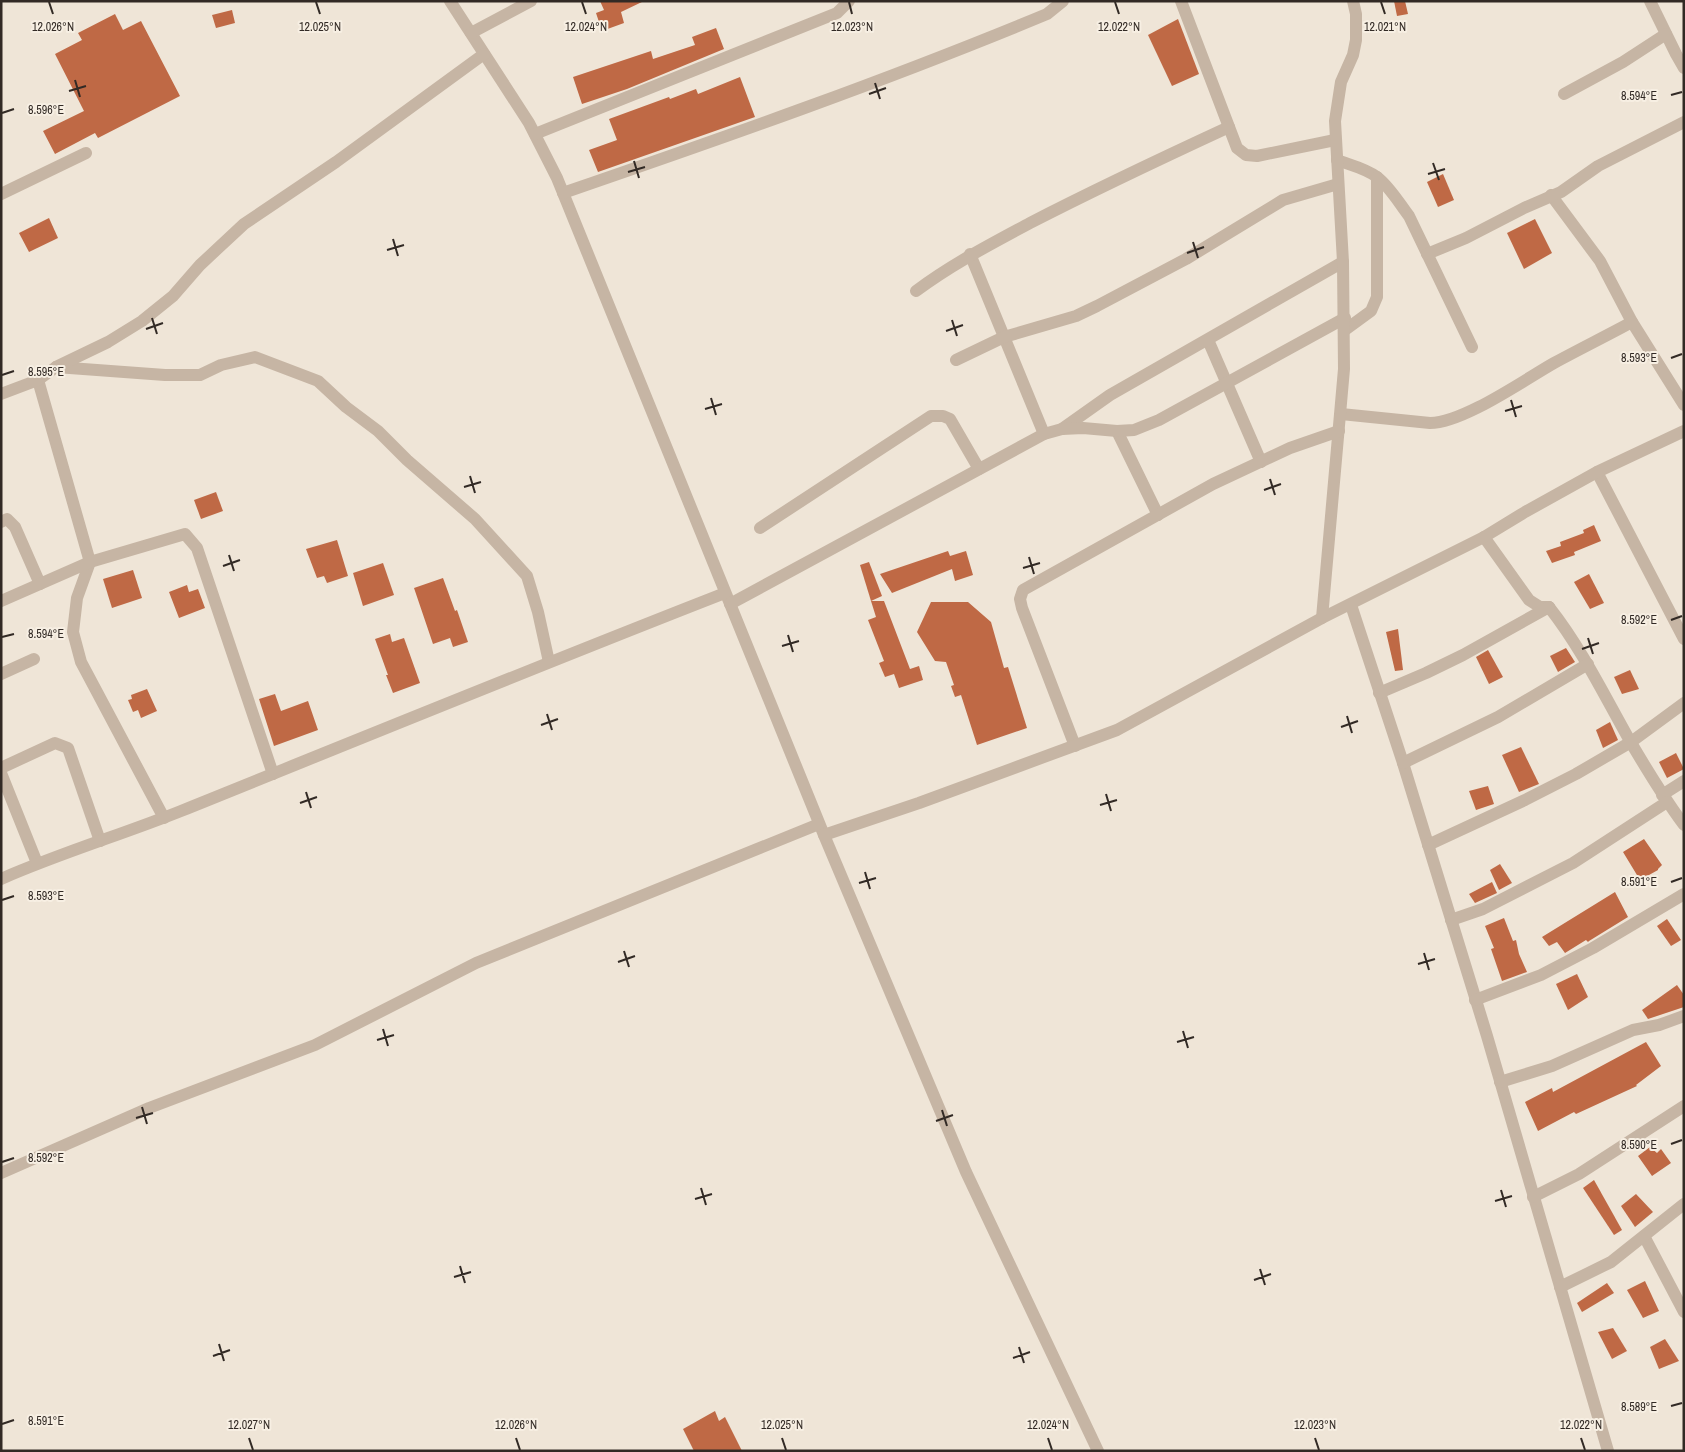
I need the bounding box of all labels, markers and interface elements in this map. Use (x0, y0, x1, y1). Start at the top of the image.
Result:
text: 12.026°N (32, 19, 74, 35)
text: 12.025°N (299, 19, 341, 35)
text: 12.024°N (565, 19, 607, 35)
text: 12.023°N (831, 19, 873, 35)
text: 12.022°N (1098, 19, 1140, 35)
text: 12.021°N (1364, 19, 1406, 35)
text: 8.594°E (1621, 88, 1657, 104)
text: 8.596°E (28, 102, 64, 118)
text: 8.593°E (1621, 350, 1657, 366)
text: 8.595°E (28, 364, 64, 380)
text: 8.592°E (1621, 612, 1657, 628)
text: 8.594°E (28, 626, 64, 642)
text: 8.591°E (1621, 874, 1657, 890)
text: 8.593°E (28, 888, 64, 904)
text: 8.590°E (1621, 1137, 1657, 1153)
text: 8.592°E (28, 1150, 64, 1166)
text: 8.589°E (1621, 1399, 1657, 1415)
text: 8.591°E (28, 1413, 64, 1429)
text: 12.027°N (228, 1417, 270, 1433)
text: 12.026°N (495, 1417, 537, 1433)
text: 12.025°N (761, 1417, 803, 1433)
text: 12.024°N (1027, 1417, 1069, 1433)
text: 12.023°N (1294, 1417, 1336, 1433)
text: 12.022°N (1560, 1417, 1602, 1433)

